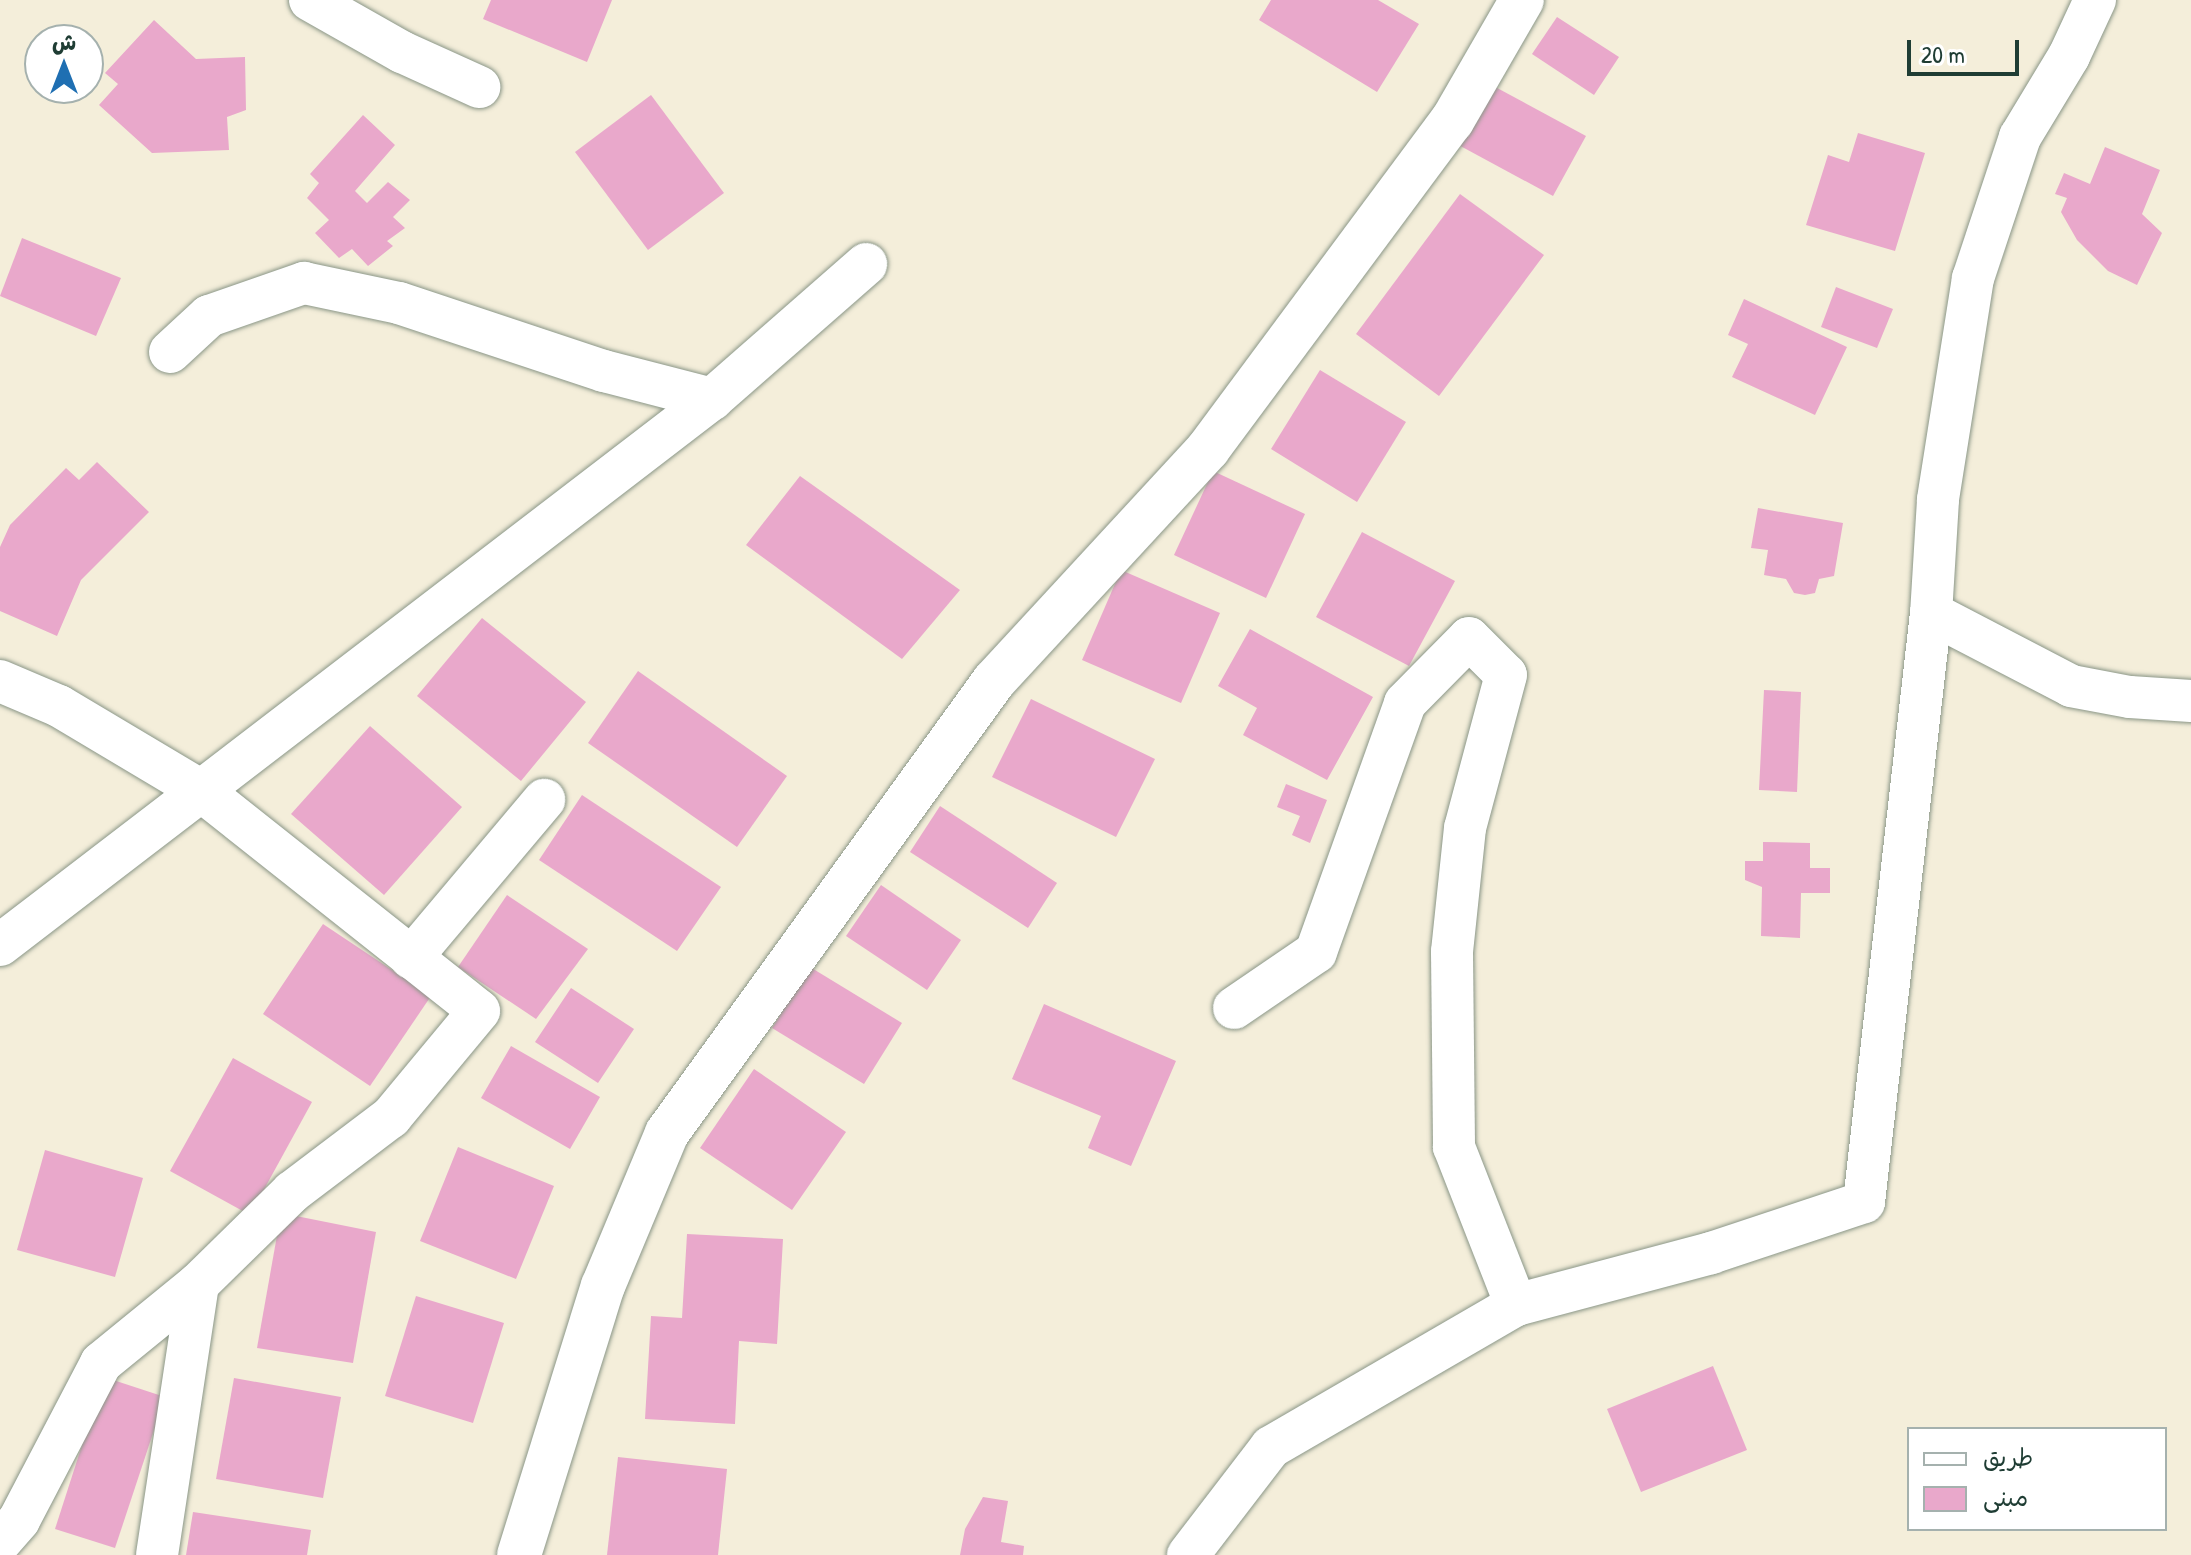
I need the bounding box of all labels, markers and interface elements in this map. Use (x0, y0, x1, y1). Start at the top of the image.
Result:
north arrow (24, 24, 104, 104)
scale bar (1911, 24, 2023, 74)
text: ش (52, 27, 76, 57)
text: 20 m (1921, 38, 1965, 70)
legend (1907, 1427, 2167, 1531)
text: طريق (1983, 1441, 2033, 1473)
text: مبنى (1983, 1481, 2028, 1513)

